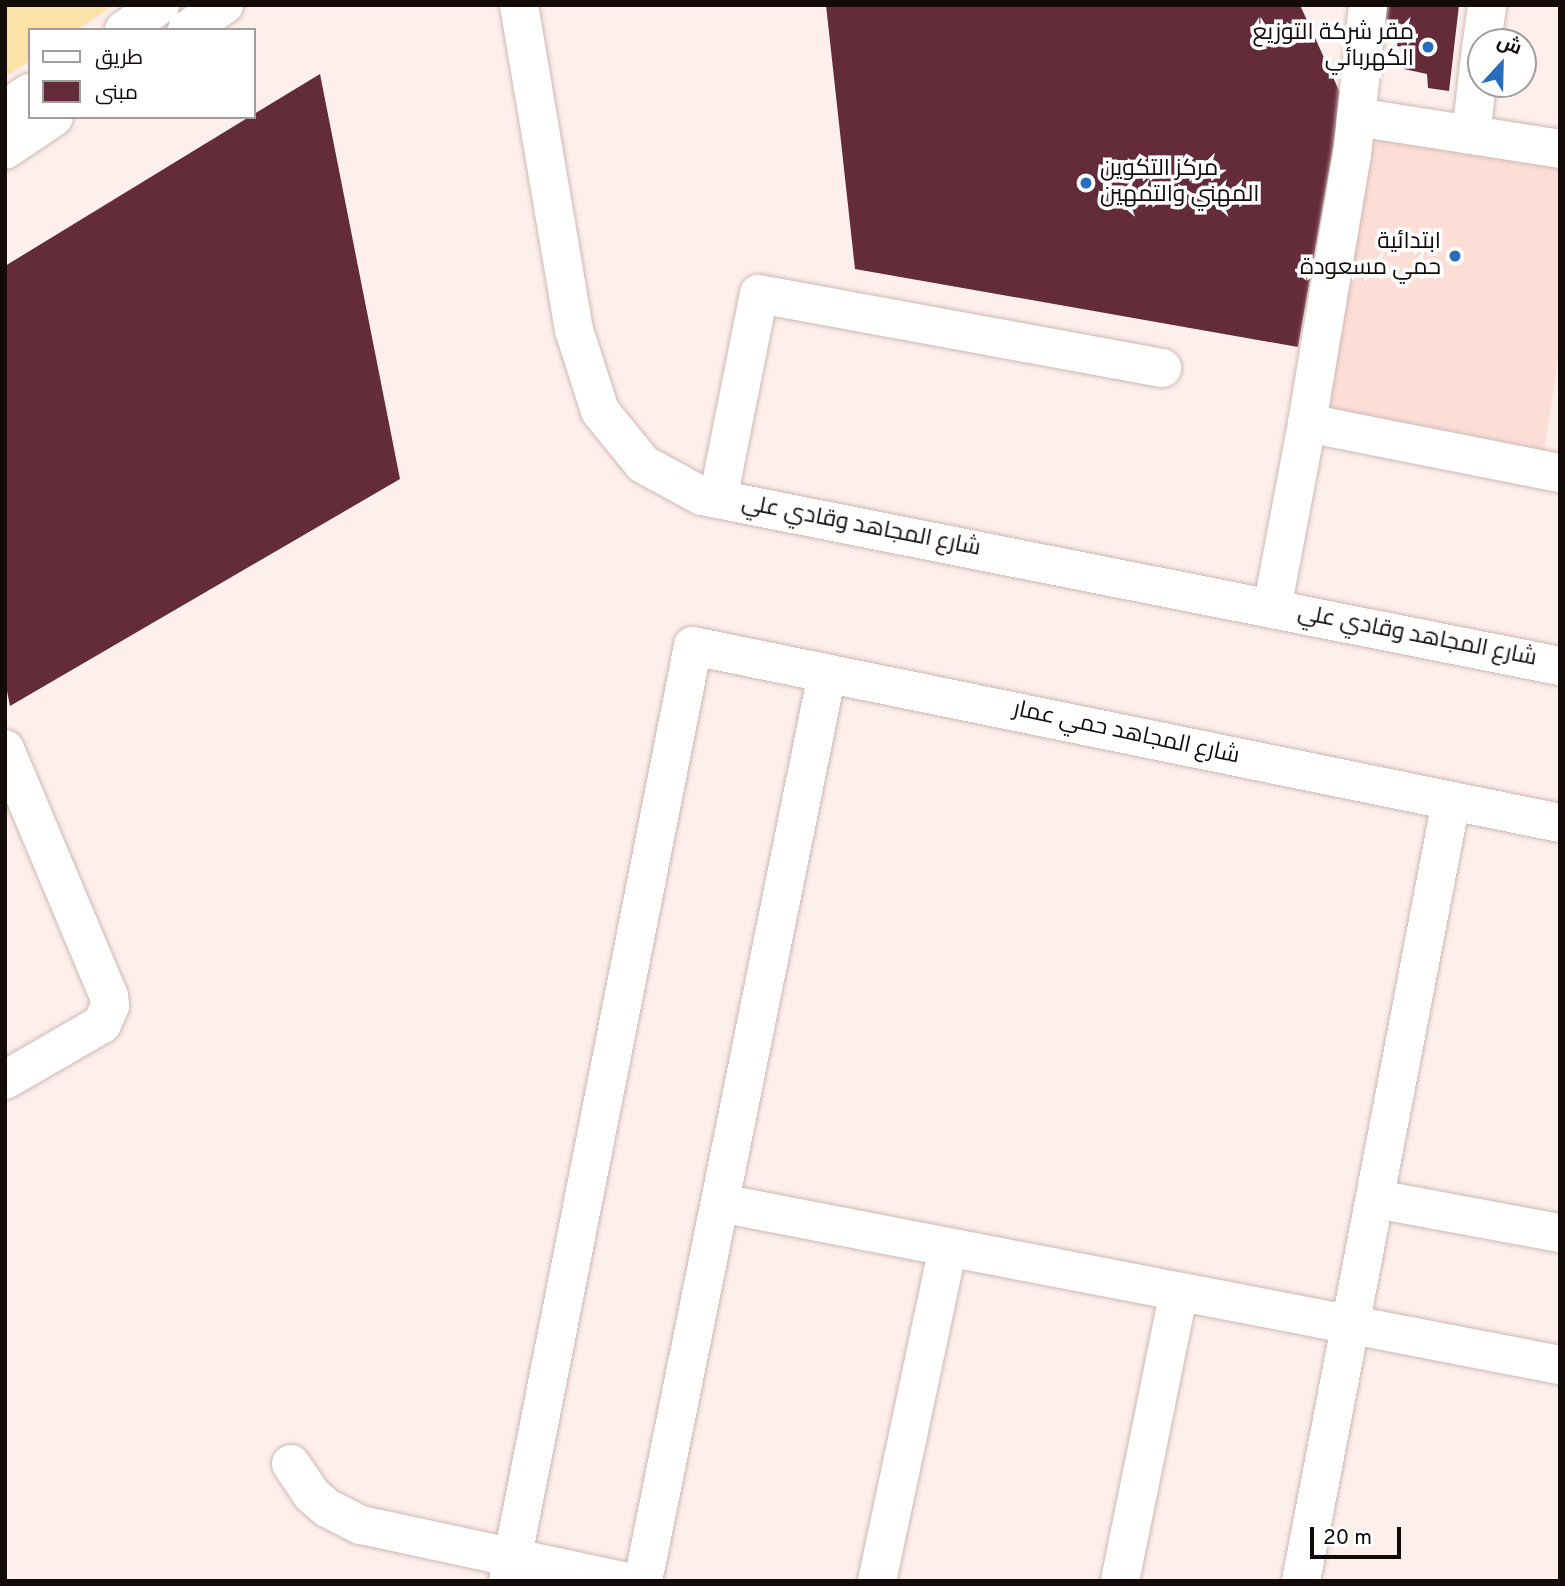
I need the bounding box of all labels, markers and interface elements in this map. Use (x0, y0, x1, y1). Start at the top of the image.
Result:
place label: مقر شركة التوزيع الكهربائي (1253, 20, 1414, 74)
legend (28, 28, 256, 119)
north arrow (1467, 28, 1537, 98)
text: ش (1493, 30, 1525, 61)
marker: مقر شركة التوزيع الكهربائي (1420, 39, 1436, 55)
text: طريق (95, 45, 143, 72)
text: مبنى (95, 80, 138, 107)
place label: مركز التكوين المهني والتمهين (1100, 156, 1260, 210)
marker: مركز التكوين المهني والتمهين (1078, 175, 1094, 191)
place label: ابتدائية حمي مسعودة (1300, 229, 1441, 283)
marker: ابتدائية حمي مسعودة (1447, 248, 1463, 264)
street label: شارع المجاهد وقادي علي (739, 490, 983, 564)
street label: شارع المجاهد وقادي علي (1295, 600, 1539, 674)
street label: شارع المجاهد حمي عمار (1010, 697, 1242, 771)
scale bar (1313, 1512, 1404, 1556)
text: 20 m (1323, 1525, 1372, 1552)

